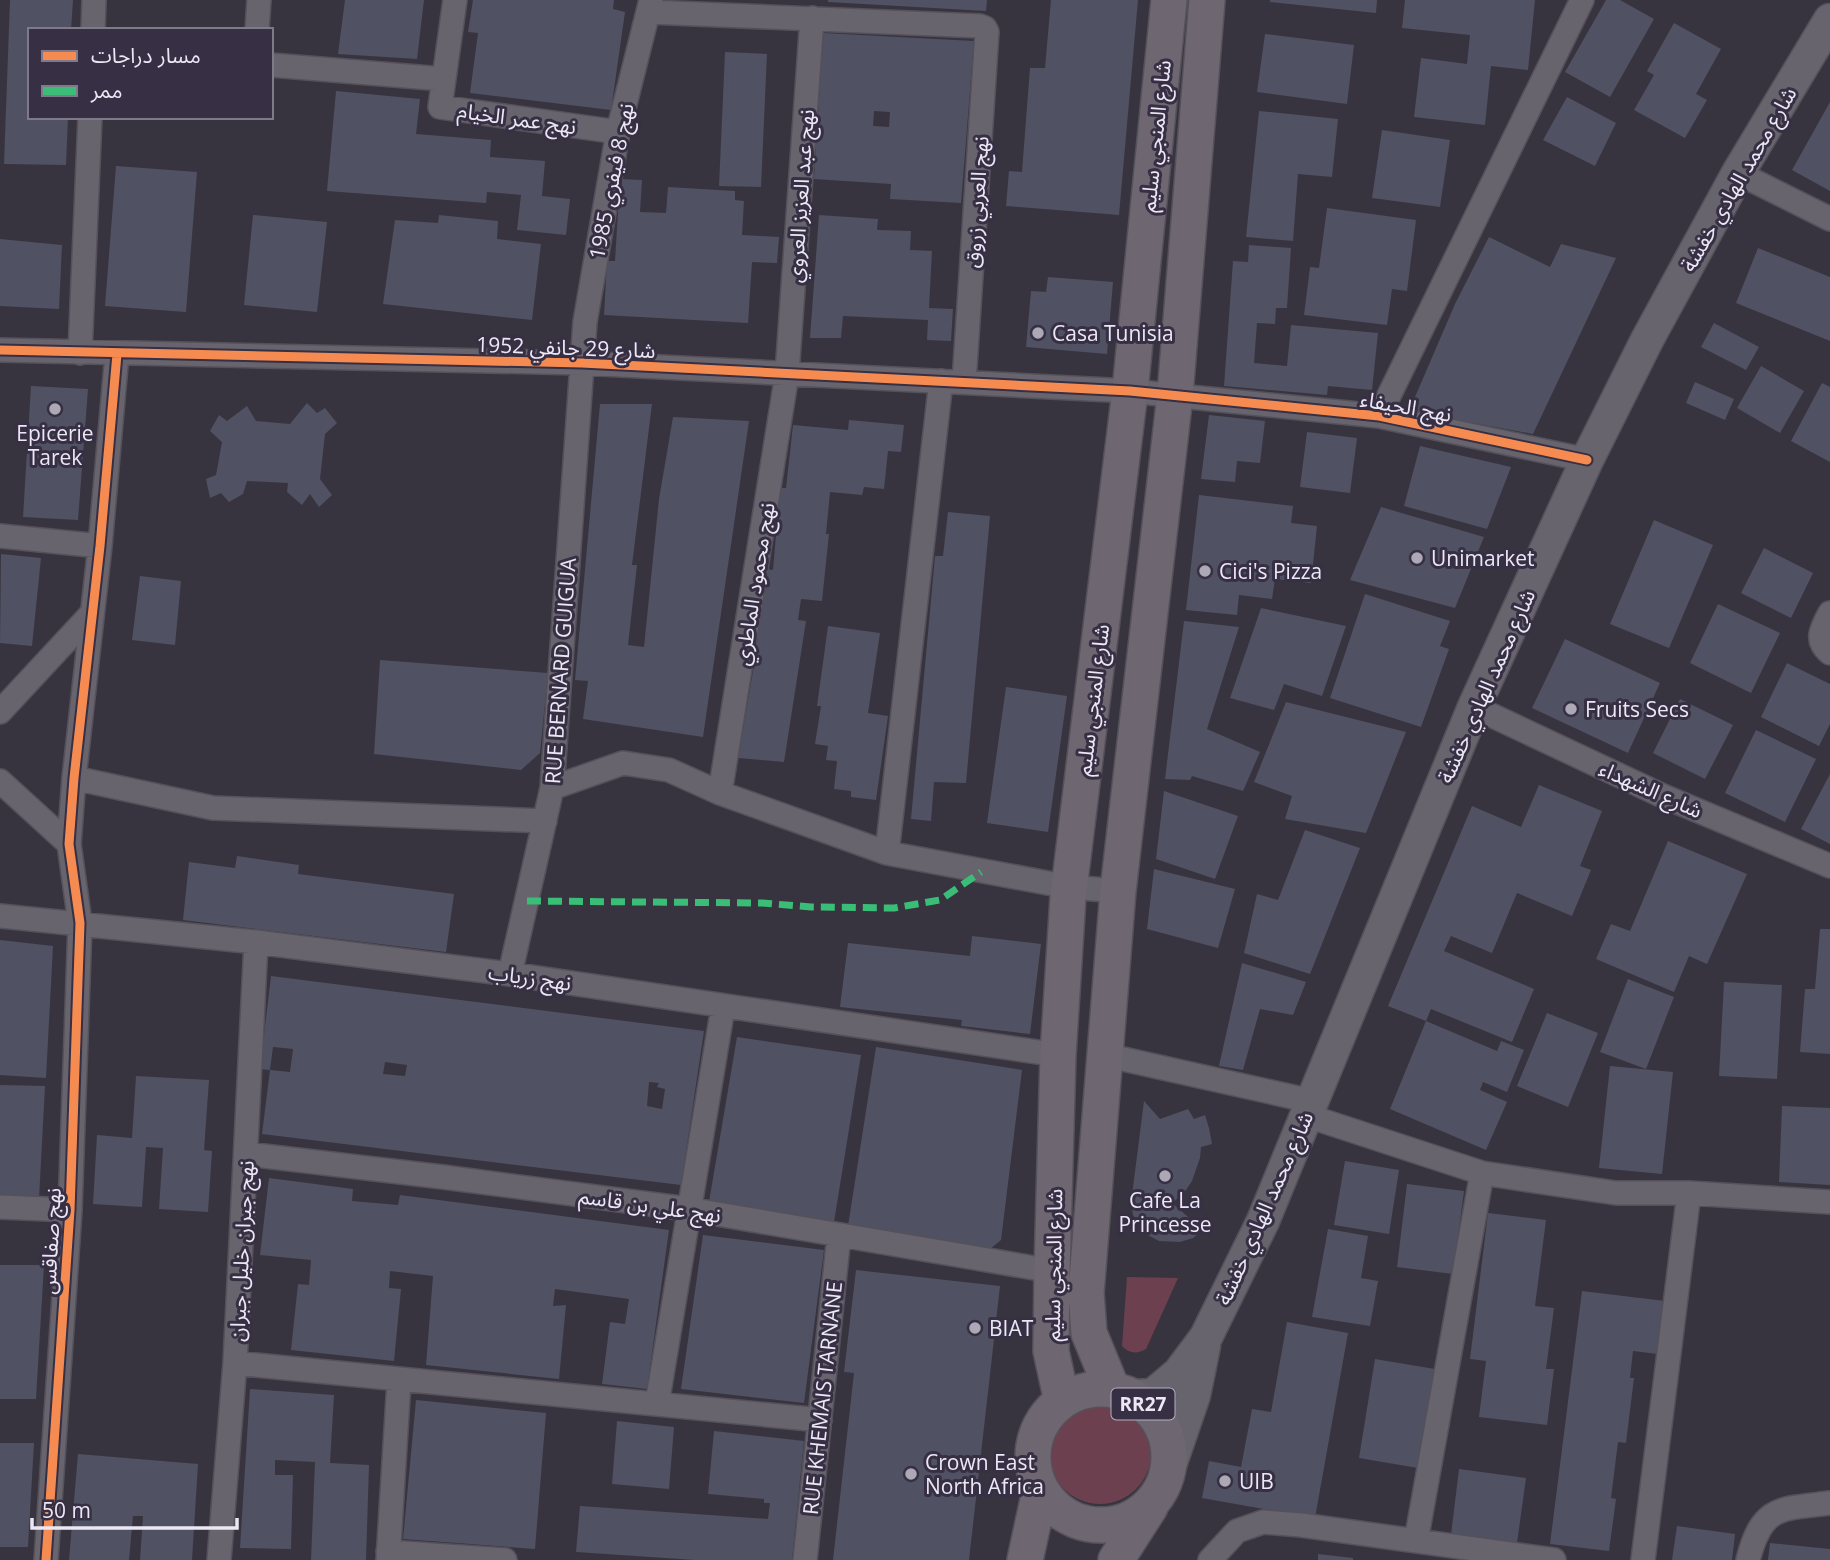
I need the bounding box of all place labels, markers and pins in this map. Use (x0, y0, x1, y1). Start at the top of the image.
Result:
place label: Casa Tunisia (1052, 319, 1174, 347)
marker: Casa Tunisia (1030, 325, 1046, 341)
marker: Epicerie Tarek (47, 401, 63, 417)
place label: Epicerie Tarek (16, 419, 94, 471)
place label: Unimarket (1431, 544, 1535, 572)
marker: Unimarket (1409, 550, 1425, 566)
place label: Cici's Pizza (1219, 557, 1322, 585)
marker: Cici's Pizza (1197, 563, 1213, 579)
place label: Fruits Secs (1585, 695, 1689, 723)
marker: Fruits Secs (1563, 701, 1579, 717)
marker: Cafe La Princesse (1157, 1168, 1173, 1184)
place label: Cafe La Princesse (1118, 1186, 1212, 1238)
place label: BIAT (989, 1314, 1034, 1342)
marker: BIAT (967, 1320, 983, 1336)
place label: Crown East North Africa (925, 1448, 1044, 1500)
marker: Crown East North Africa (903, 1466, 919, 1482)
place label: UIB (1239, 1467, 1274, 1495)
marker: UIB (1217, 1473, 1233, 1489)

